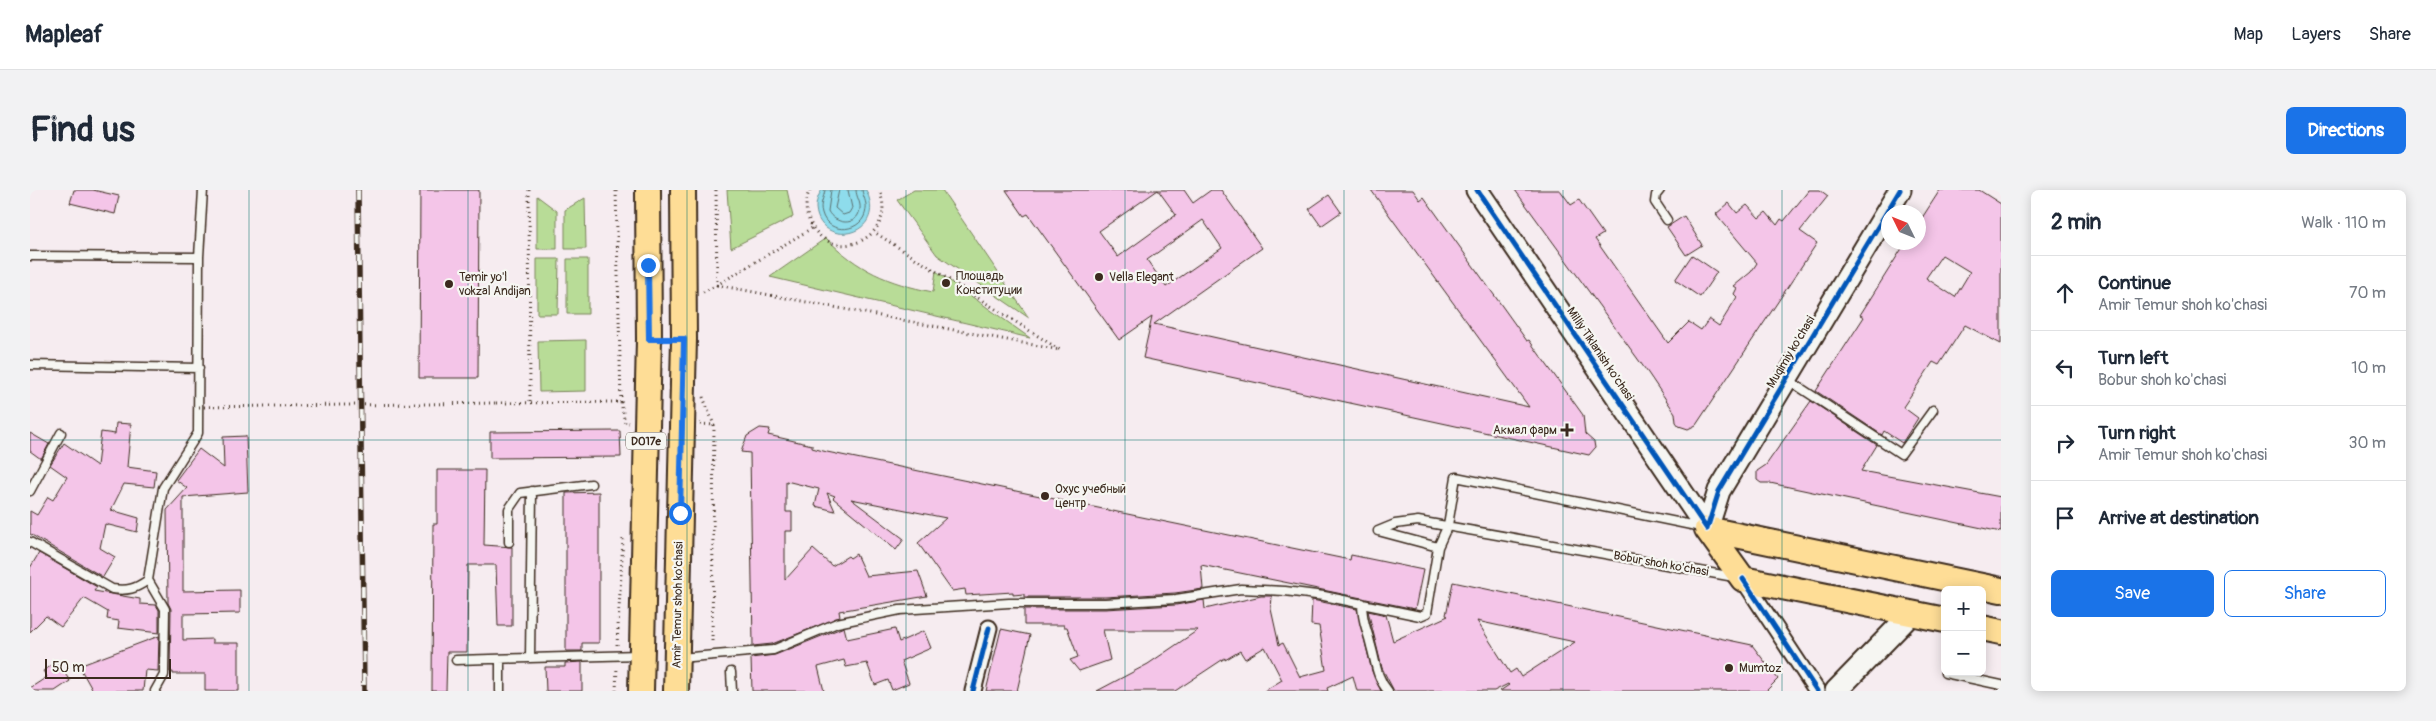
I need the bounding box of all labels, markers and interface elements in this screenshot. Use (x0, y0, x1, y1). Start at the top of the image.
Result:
text: Mapleaf (25, 20, 103, 49)
text: Map (2234, 23, 2263, 46)
text: Layers (2291, 23, 2341, 46)
text: Share (2369, 23, 2411, 46)
button: Directions (2286, 107, 2406, 154)
text: Find us (30, 108, 135, 152)
north arrow (1881, 205, 1926, 250)
text: 2 min (2051, 209, 2101, 236)
text: Walk · 110 m (2301, 213, 2386, 233)
route end (637, 254, 660, 277)
place label: Площадь Конституции (956, 269, 1023, 298)
place label: Temir yo'l vokzal Andijan (458, 270, 531, 299)
place label: Vella Elegant (1109, 270, 1174, 285)
marker: Vella Elegant (1093, 271, 1105, 283)
text: Continue (2098, 271, 2171, 295)
marker: Площадь Конституции (940, 277, 952, 289)
marker: Temir yo'l vokzal Andijan (443, 278, 455, 290)
icon: ahead (2051, 279, 2079, 307)
text: 70 m (2349, 283, 2386, 303)
text: Amir Temur shoh ko'chasi (2098, 295, 2267, 315)
street label: Milliy Tiklanish ko'chasi (1563, 304, 1637, 404)
street label: Muqimiy ko'chasi (1764, 313, 1818, 391)
text: Turn left (2098, 346, 2168, 370)
icon: left (2051, 354, 2079, 382)
text: 10 m (2351, 358, 2386, 378)
text: Bobur shoh ko'chasi (2098, 370, 2226, 390)
text: Turn right (2098, 421, 2176, 445)
place label: Акмал фарм (1493, 423, 1557, 438)
marker: Акмал фарм (1561, 424, 1573, 436)
icon: right (2051, 429, 2079, 457)
road number: D017e (626, 432, 666, 450)
text: 30 m (2348, 433, 2386, 453)
text: Amir Temur shoh ko'chasi (2098, 445, 2267, 465)
place label: Охус учебный центр (1055, 482, 1126, 511)
marker: Охус учебный центр (1039, 490, 1051, 502)
route start (669, 502, 692, 525)
icon: arrive (2051, 504, 2079, 532)
text: Arrive at destination (2098, 506, 2259, 530)
street label: Amir Temur shoh ko'chasi (669, 541, 687, 669)
street label: Bobur shoh ko'chasi (1612, 548, 1710, 580)
button: Save (2051, 570, 2214, 617)
button: Share (2224, 570, 2386, 617)
map controls (1941, 586, 1986, 676)
button: + (1941, 586, 1986, 631)
button: − (1941, 631, 1986, 676)
scale bar (45, 656, 171, 679)
text: 50 m (52, 659, 85, 676)
place label: Mumtoz (1739, 661, 1782, 676)
marker: Mumtoz (1723, 662, 1735, 674)

